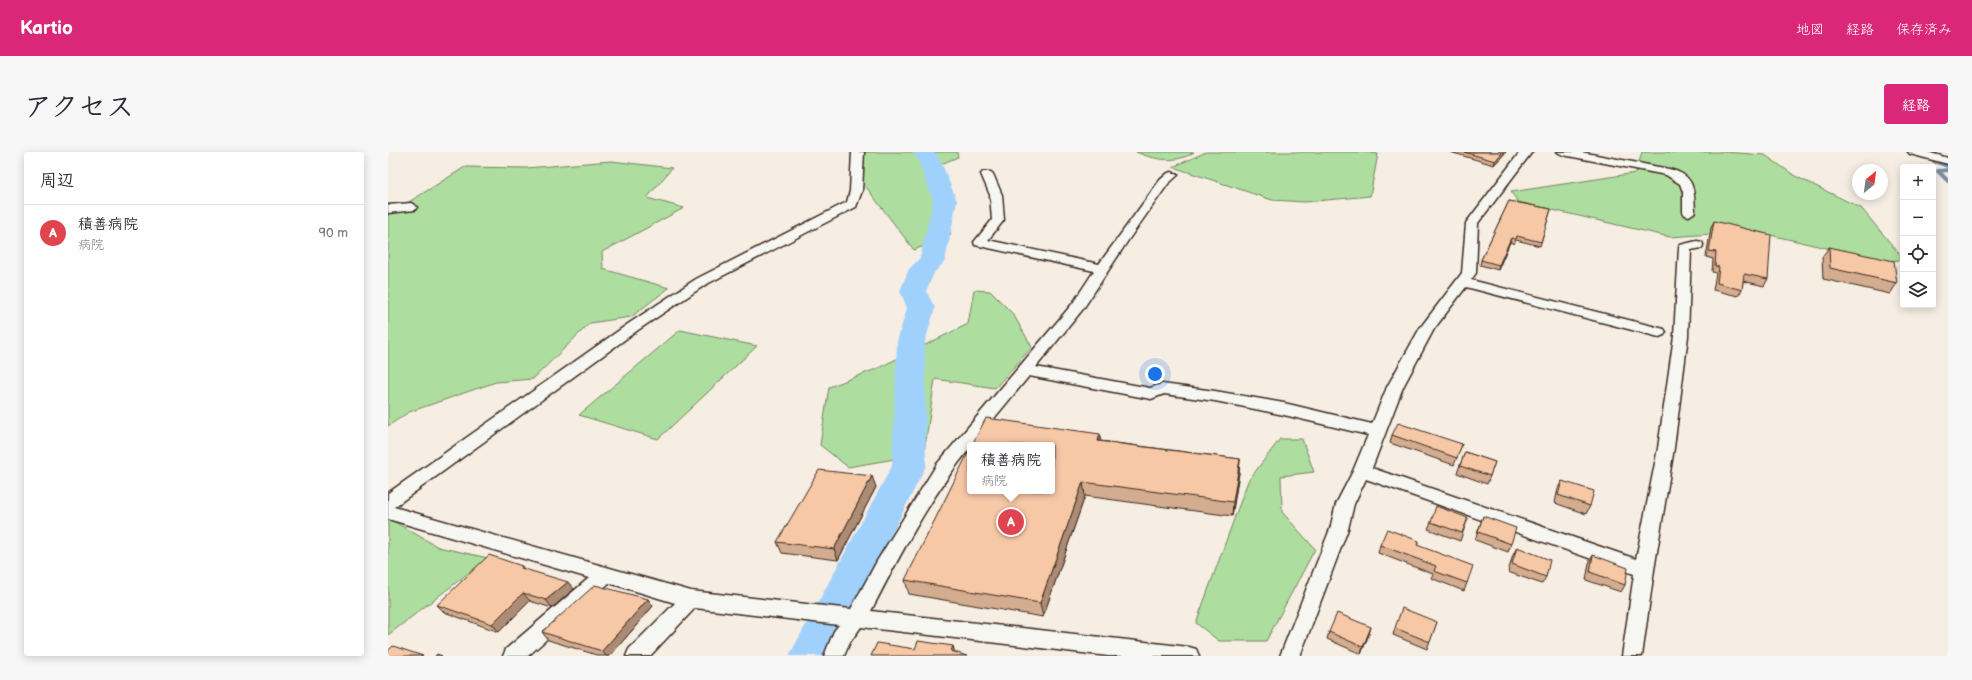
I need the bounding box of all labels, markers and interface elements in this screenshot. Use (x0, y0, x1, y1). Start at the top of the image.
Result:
text: Kartio (20, 17, 73, 40)
text: 地図 (1796, 21, 1824, 38)
text: 経路 (1846, 21, 1874, 38)
text: 保存済み (1896, 21, 1952, 38)
button: 経路 (1884, 84, 1948, 124)
text: アクセス (24, 91, 134, 124)
north arrow (1852, 164, 1888, 200)
map controls (1900, 164, 1936, 308)
button: + (1900, 164, 1936, 200)
text: 周辺 (40, 171, 74, 191)
button: − (1900, 200, 1936, 236)
text: 積善病院 (78, 215, 138, 234)
text: A (49, 225, 57, 241)
text: 90 m (319, 225, 348, 241)
button: locate (1900, 236, 1936, 272)
text: 病院 (78, 237, 104, 253)
button: layers (1900, 272, 1936, 308)
your location (1145, 364, 1165, 384)
popup (967, 442, 1055, 494)
text: 積善病院 (981, 451, 1041, 470)
text: 病院 (981, 473, 1007, 489)
pin: A (998, 507, 1024, 537)

